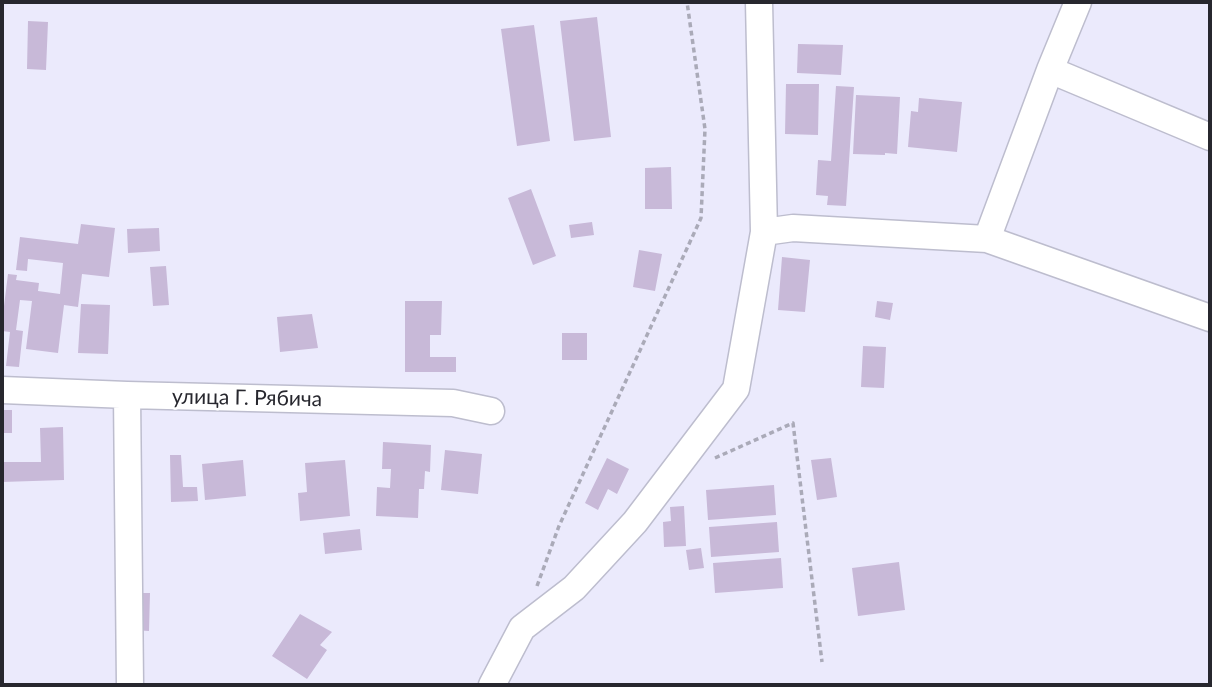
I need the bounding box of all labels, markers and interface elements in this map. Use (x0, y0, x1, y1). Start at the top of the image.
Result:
street label: улица Г. Рябича (172, 384, 322, 412)

